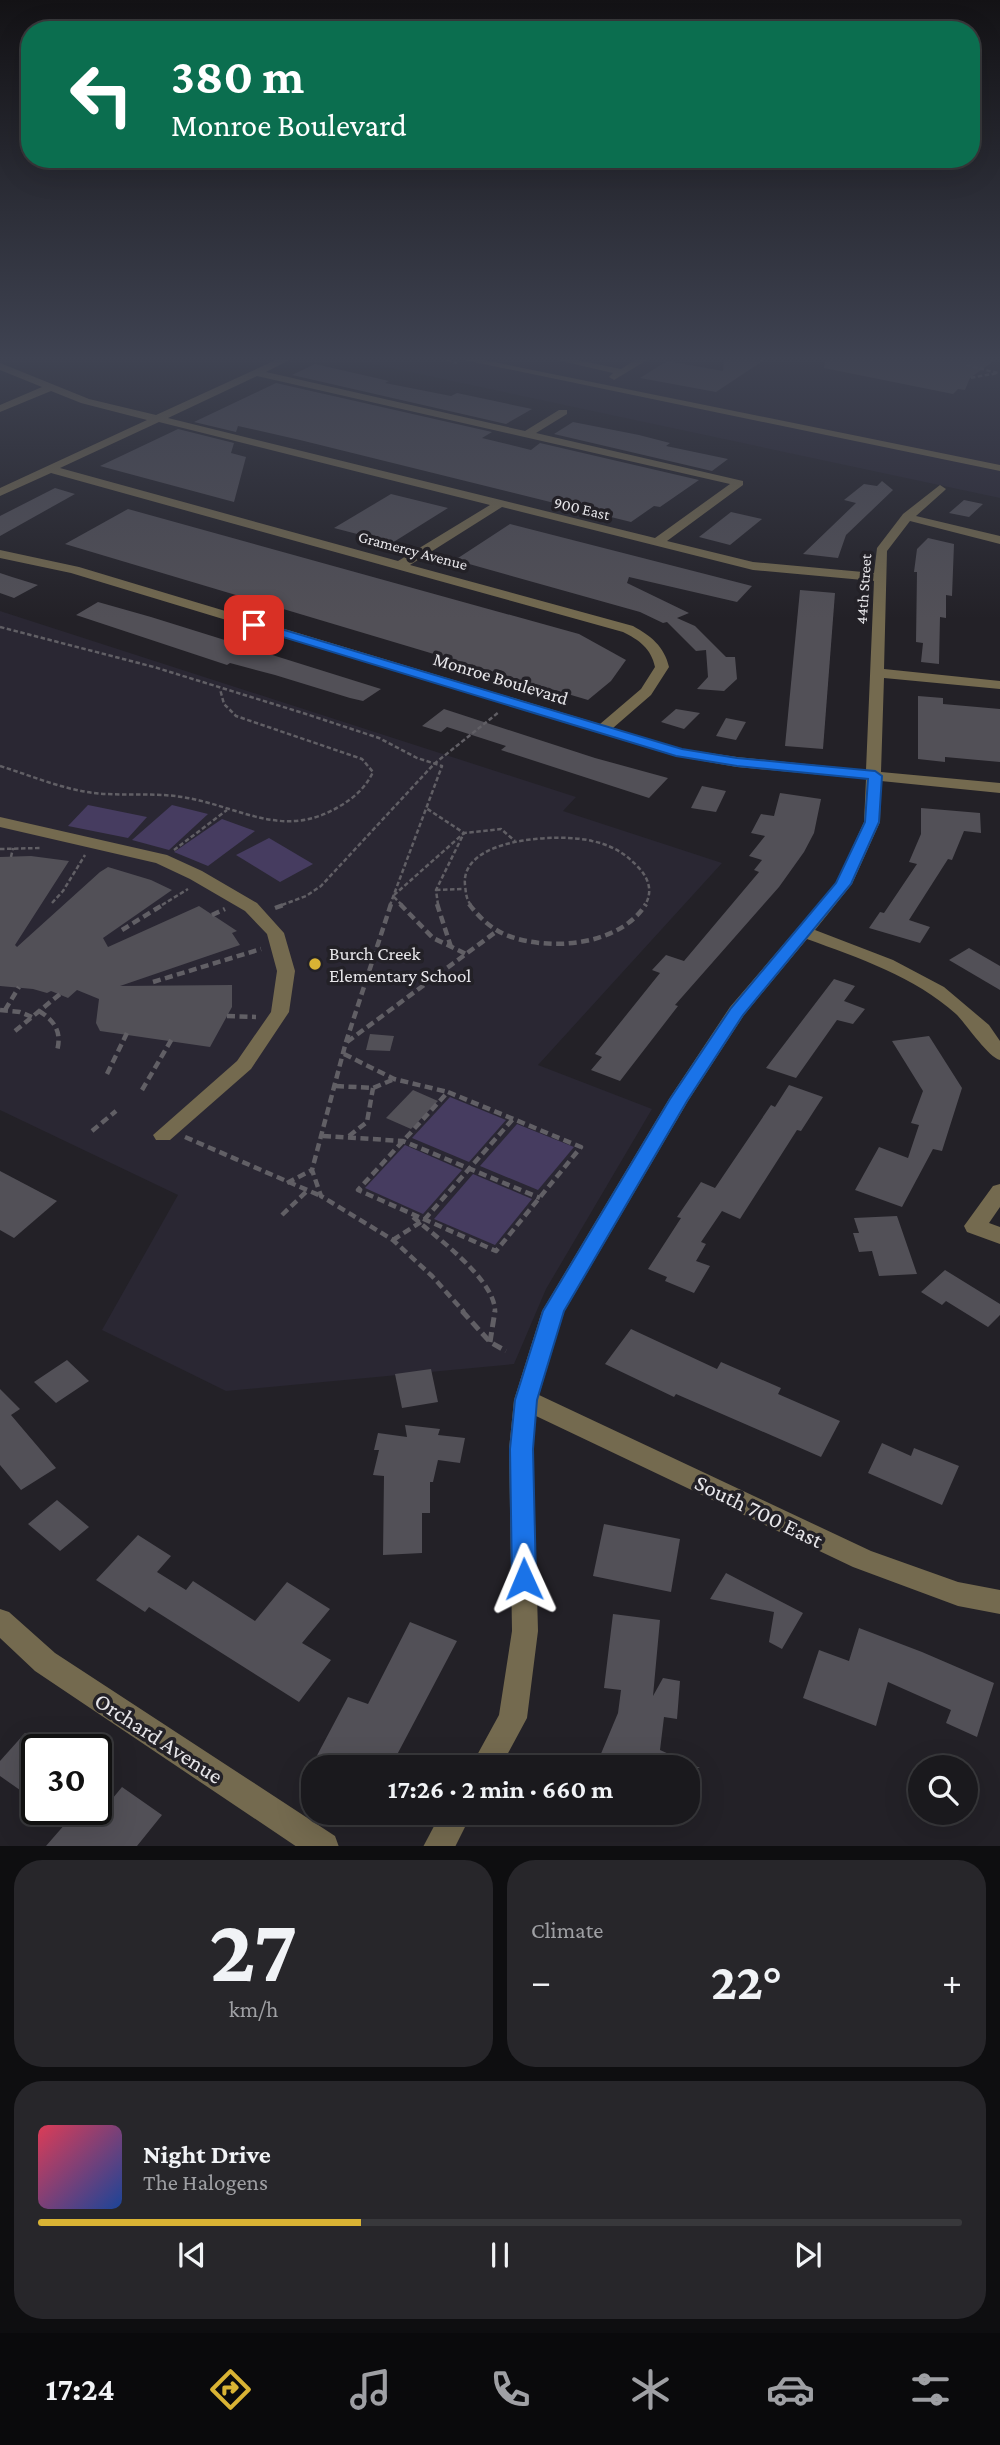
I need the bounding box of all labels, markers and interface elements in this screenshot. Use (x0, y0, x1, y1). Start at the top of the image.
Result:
icon: left (56, 49, 147, 140)
text: 380 m (171, 49, 304, 104)
text: Monroe Boulevard (171, 107, 407, 143)
street label: 900 East (552, 494, 612, 523)
street label: Gramercy Avenue (356, 528, 469, 574)
street label: 44th Street (853, 552, 874, 625)
pin (224, 595, 284, 655)
icon: arrive (235, 606, 273, 644)
street label: Monroe Boulevard (431, 648, 571, 709)
place label: Burch Creek Elementary School (329, 943, 471, 986)
marker: Burch Creek Elementary School (307, 956, 323, 972)
street label: South 700 East (691, 1469, 828, 1553)
position arrow (487, 1542, 561, 1616)
street label: Orchard Avenue (90, 1687, 228, 1789)
speed limit sign: 30 (21, 1734, 112, 1825)
map controls (908, 1755, 978, 1825)
button: search (908, 1755, 978, 1825)
text: 17:26 · 2 min · 660 m (388, 1775, 613, 1804)
text: 27 (209, 1899, 298, 2001)
text: Climate (531, 1917, 603, 1943)
text: 22° (711, 1952, 782, 2010)
text: − (531, 1960, 551, 2002)
text: + (942, 1960, 962, 2002)
text: km/h (229, 1996, 278, 2022)
text: Night Drive (143, 2140, 271, 2169)
text: The Halogens (143, 2169, 268, 2195)
icon: previous (173, 2236, 211, 2274)
icon: pause (481, 2236, 519, 2274)
icon: next (789, 2236, 827, 2274)
icon: directions (206, 2365, 255, 2414)
icon: music (346, 2365, 395, 2414)
icon: phone (486, 2365, 535, 2414)
icon: climate (626, 2365, 675, 2414)
icon: car (766, 2365, 815, 2414)
icon: filters (906, 2365, 955, 2414)
text: 17:24 (45, 2371, 115, 2407)

